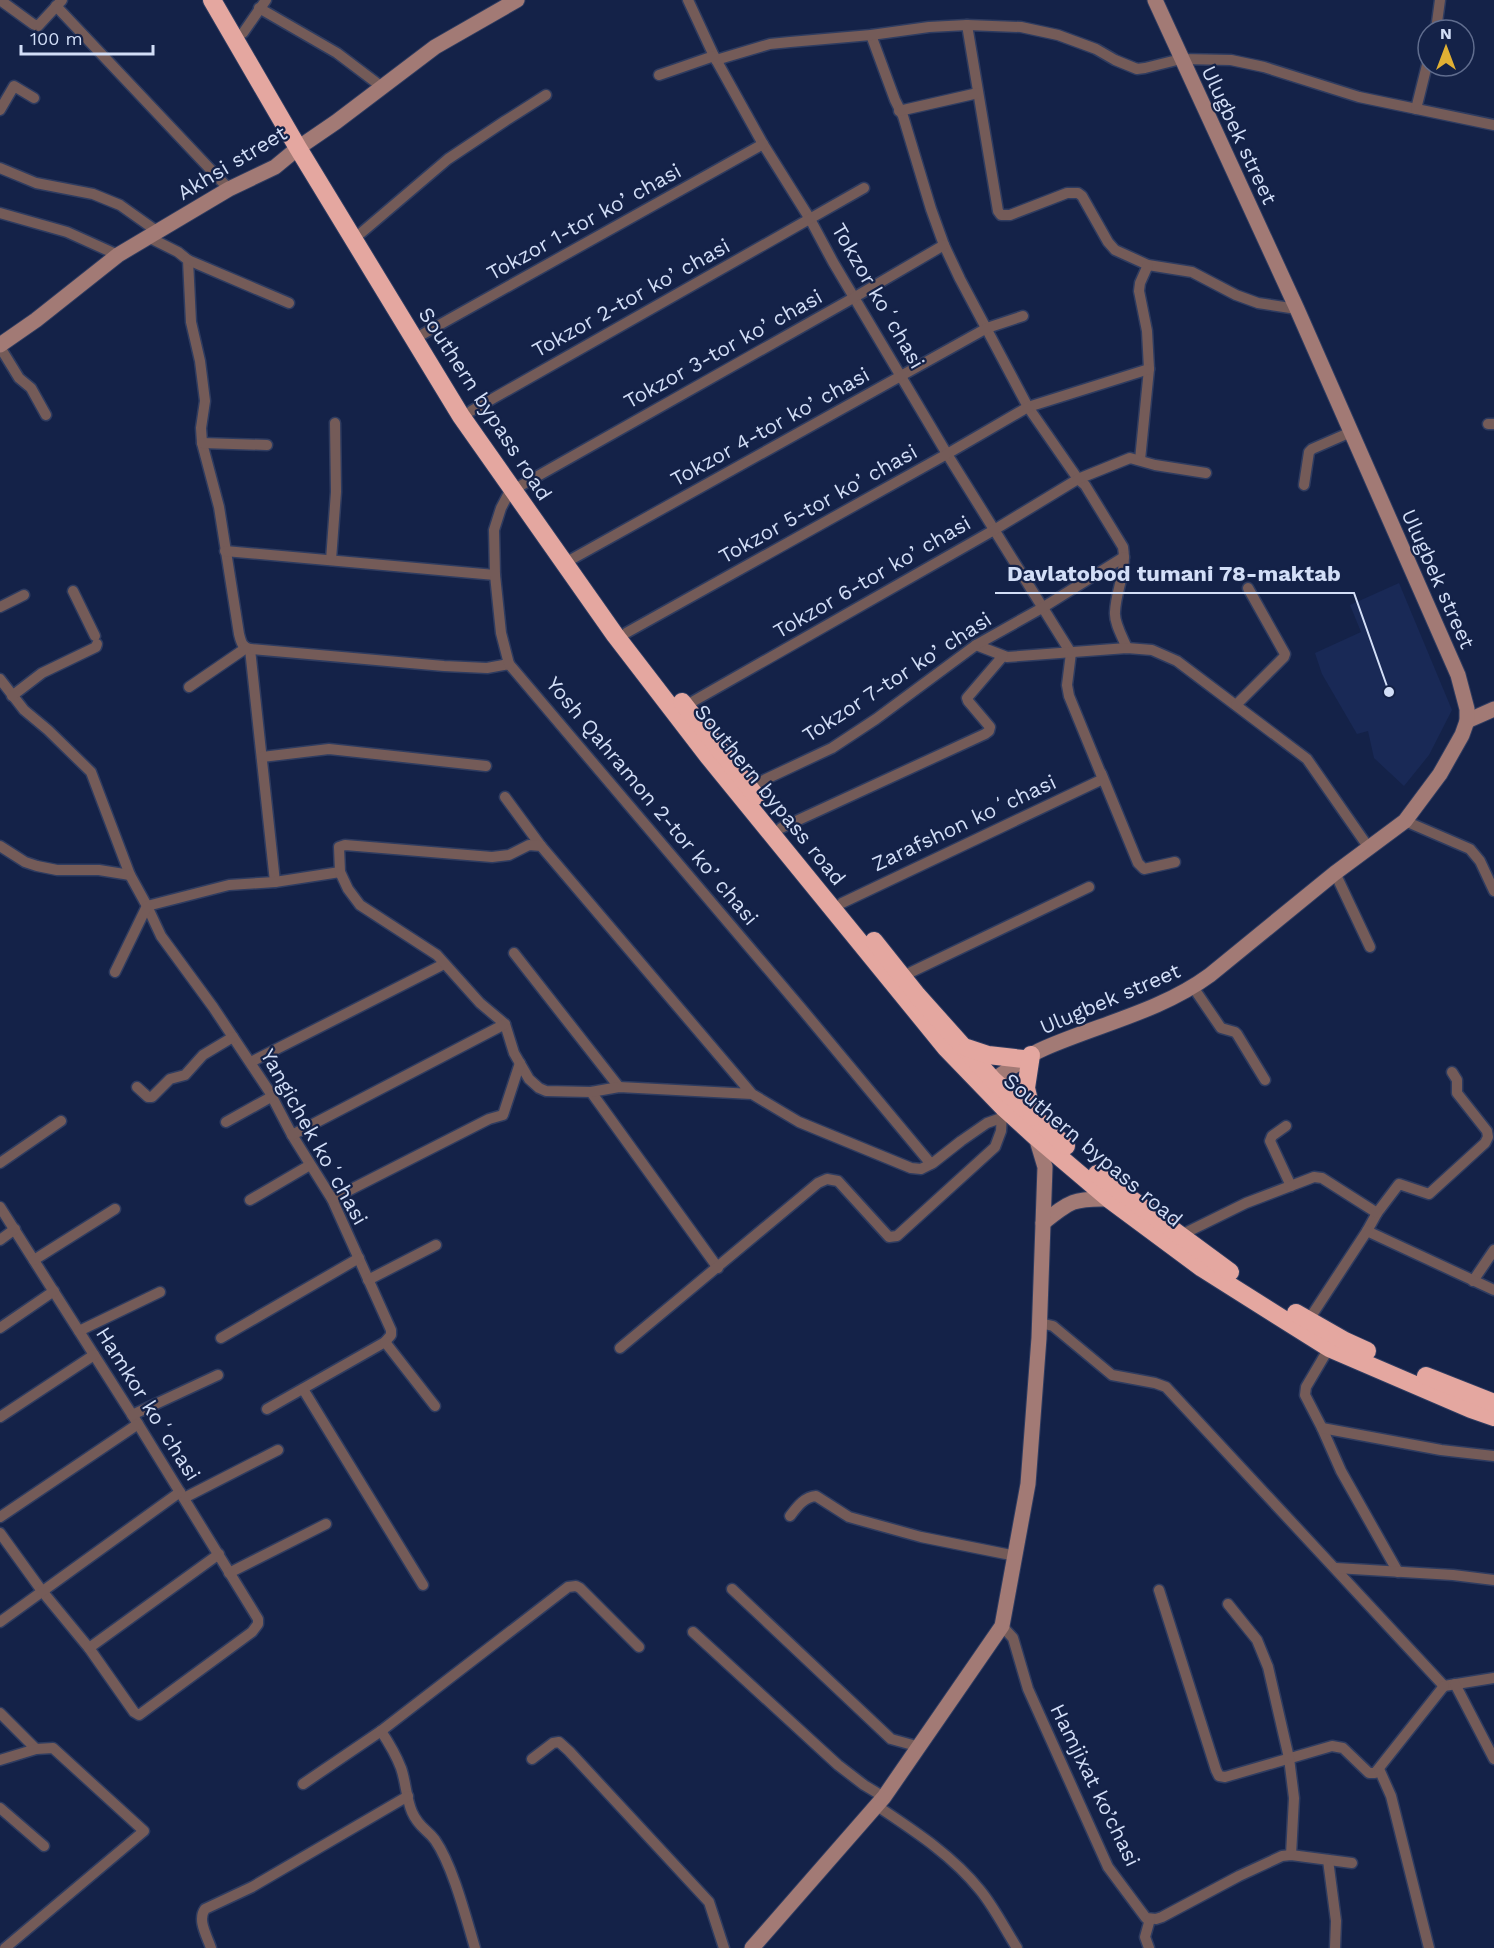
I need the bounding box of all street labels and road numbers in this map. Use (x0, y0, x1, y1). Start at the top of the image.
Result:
street label: Ulugbek street (1196, 62, 1283, 208)
street label: Akhsi street (172, 120, 291, 205)
street label: Tokzor 1-tor koʼchasi (482, 158, 685, 285)
street label: Tokzor koʻchasi (827, 219, 930, 373)
street label: Tokzor 2-tor koʼchasi (527, 233, 734, 362)
street label: Tokzor 3-tor koʼchasi (619, 284, 826, 414)
street label: Southern bypass road (414, 302, 557, 505)
street label: Tokzor 4-tor koʼchasi (666, 361, 874, 492)
street label: Tokzor 5-tor koʼchasi (714, 439, 921, 569)
street label: Ulugbek street (1397, 505, 1480, 653)
street label: Tokzor 6-tor koʼchasi (769, 510, 975, 643)
street label: Tokzor 7-tor koʼchasi (797, 606, 996, 747)
street label: Yosh Qahramon 2-tor koʼchasi (541, 671, 764, 930)
street label: Southern bypass road (690, 699, 851, 890)
street label: Zarafshon koʻchasi (868, 769, 1060, 876)
street label: Ulugbek street (1036, 958, 1184, 1039)
street label: Yangichek koʻchasi (256, 1044, 373, 1229)
street label: Southern bypass road (999, 1068, 1188, 1232)
street label: Hamkor koʻchasi (91, 1322, 206, 1485)
street label: Hamjixat ko’chasi (1045, 1699, 1146, 1870)

